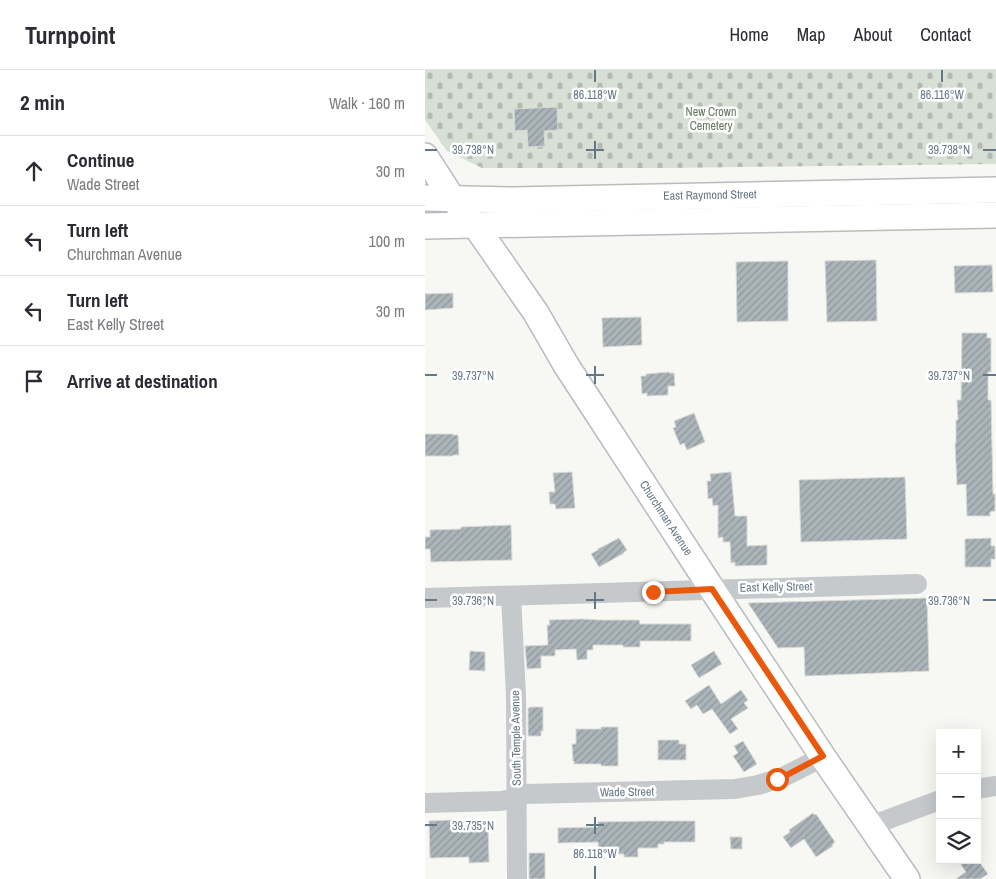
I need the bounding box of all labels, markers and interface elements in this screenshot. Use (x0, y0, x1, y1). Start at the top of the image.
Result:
text: Turnpoint (25, 19, 115, 51)
text: Home (729, 22, 769, 47)
text: Map (797, 22, 826, 47)
text: About (854, 22, 892, 47)
text: Contact (920, 22, 971, 47)
text: 86.118°W (573, 87, 617, 103)
text: 86.116°W (920, 87, 964, 103)
text: 2 min (20, 88, 65, 117)
text: Walk · 160 m (329, 92, 405, 114)
park label: New Crown Cemetery (686, 104, 736, 134)
text: 39.738°N (452, 142, 494, 158)
text: 39.738°N (928, 142, 970, 158)
text: Continue (67, 147, 135, 173)
icon: ahead (20, 157, 48, 185)
text: 30 m (376, 160, 405, 182)
text: Wade Street (67, 173, 139, 195)
street label: East Raymond Street (663, 186, 757, 204)
text: Turn left (67, 217, 128, 243)
icon: left (20, 227, 48, 255)
text: 100 m (369, 230, 405, 252)
text: Churchman Avenue (67, 243, 182, 265)
text: Turn left (67, 287, 128, 313)
icon: left (20, 297, 48, 325)
text: 30 m (376, 300, 405, 322)
text: East Kelly Street (67, 313, 164, 335)
icon: arrive (20, 367, 48, 395)
text: Arrive at destination (67, 368, 218, 394)
text: 39.737°N (452, 368, 494, 384)
text: 39.737°N (928, 368, 970, 384)
street label: Churchman Avenue (636, 477, 696, 559)
street label: East Kelly Street (739, 578, 813, 596)
route end (642, 581, 665, 604)
text: 39.736°N (452, 593, 494, 609)
text: 39.736°N (928, 593, 970, 609)
street label: South Temple Avenue (507, 690, 525, 786)
map controls (936, 729, 981, 864)
button: + (936, 729, 981, 774)
route start (766, 768, 789, 791)
button: − (936, 774, 981, 819)
street label: Wade Street (600, 784, 655, 800)
text: 39.735°N (452, 818, 494, 834)
button: layers (936, 819, 981, 864)
text: 86.118°W (573, 846, 617, 862)

